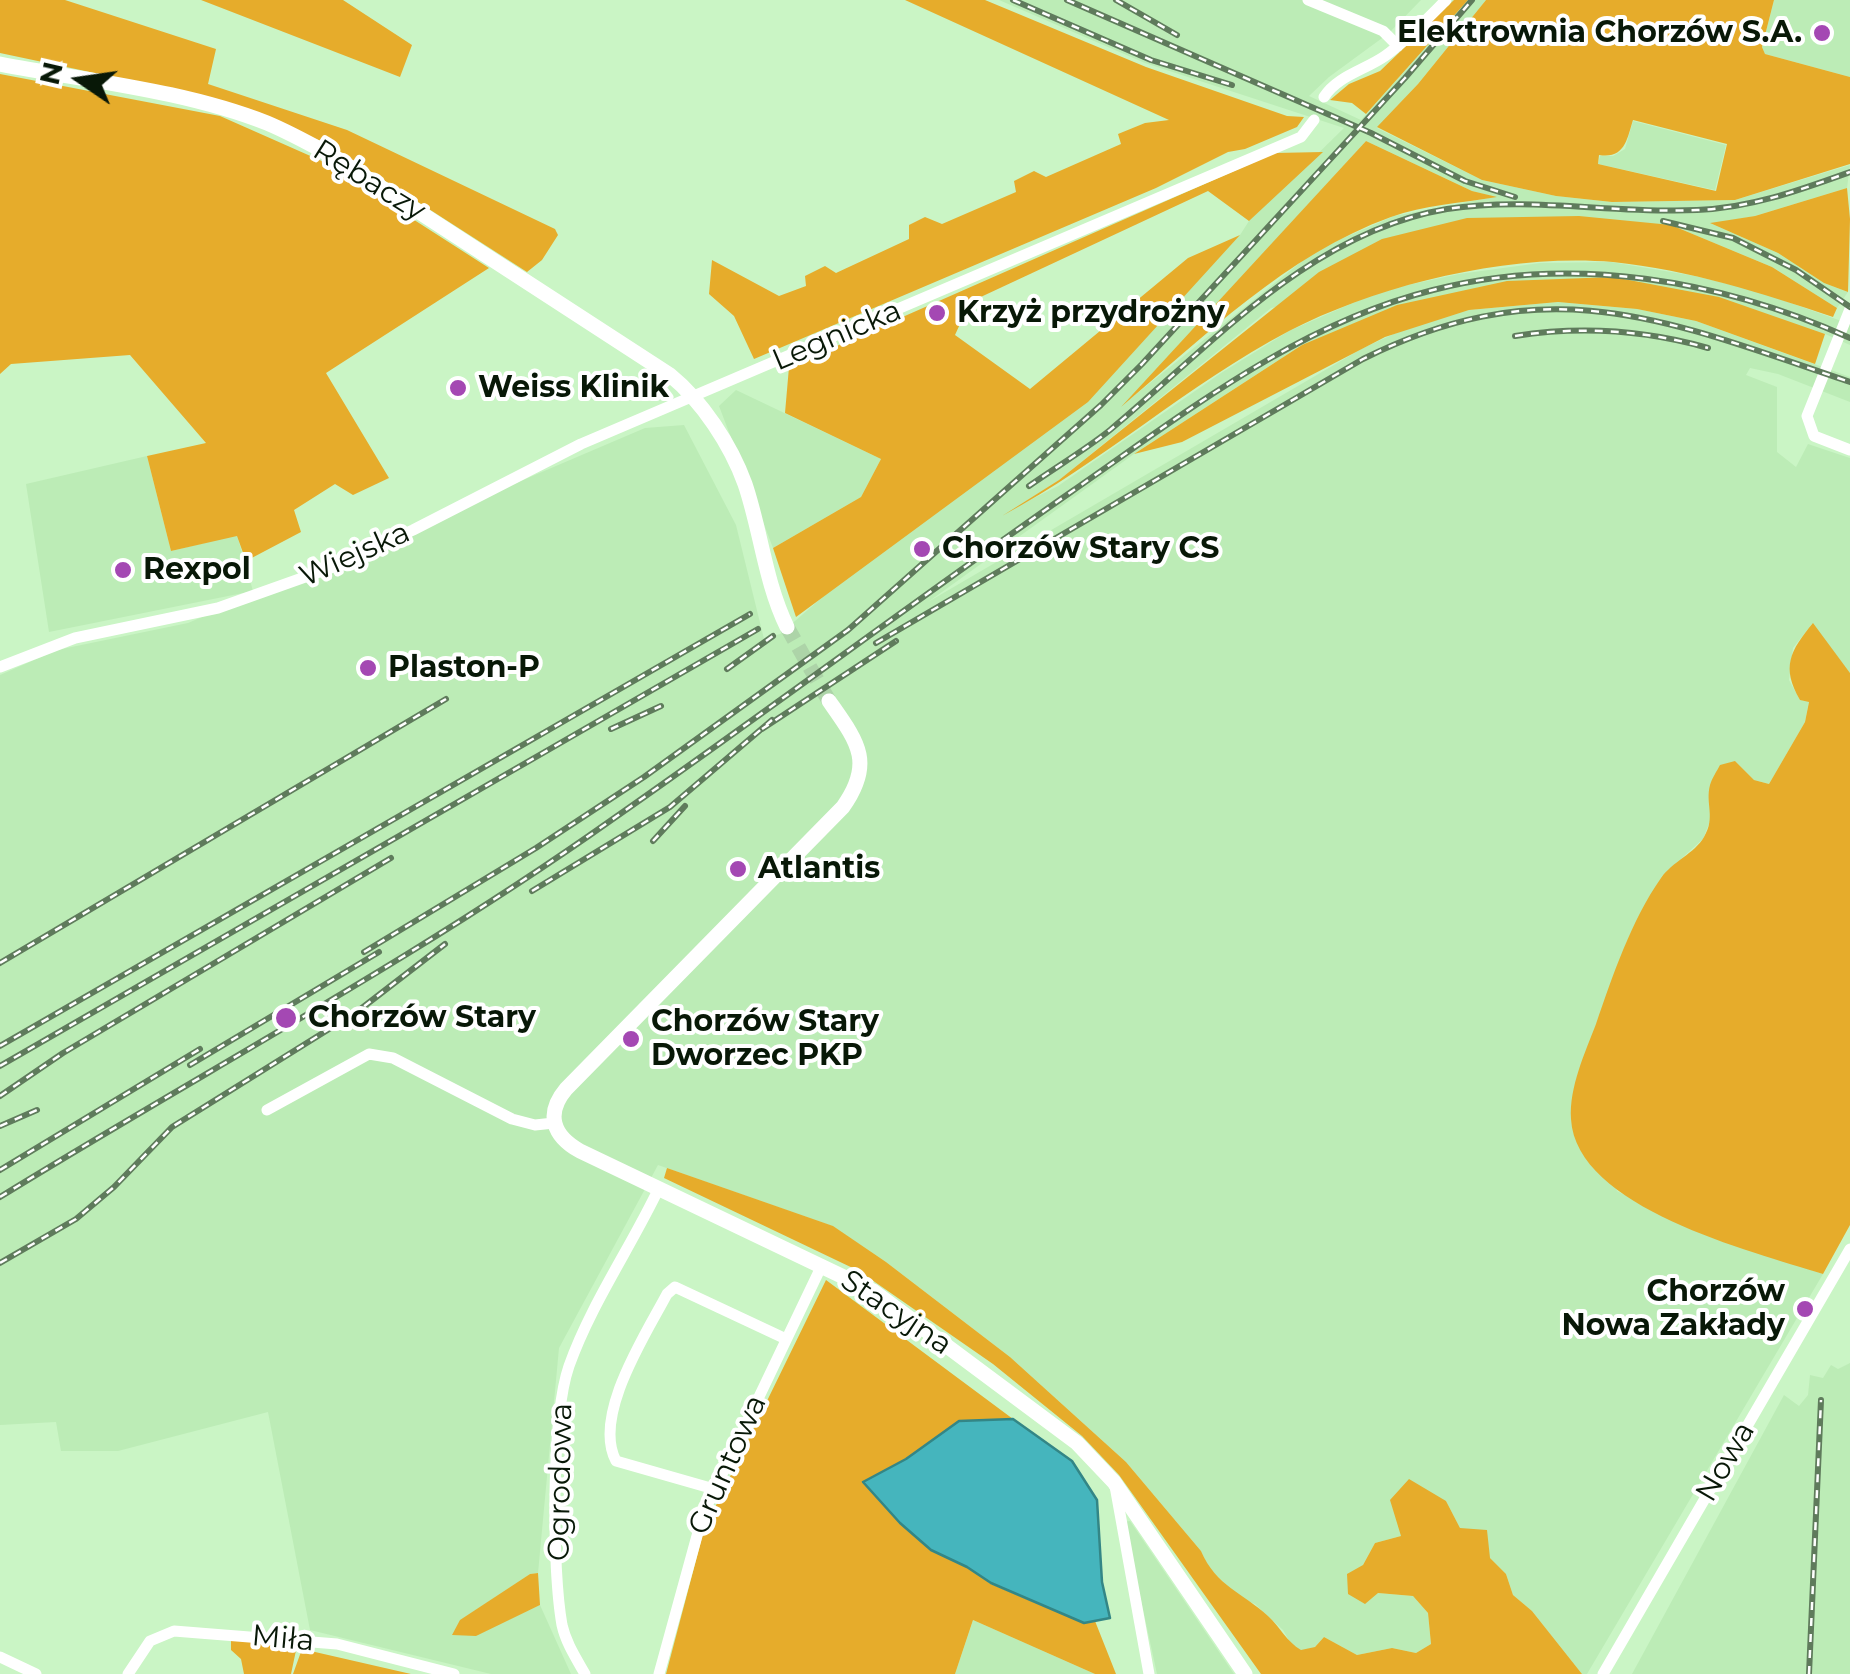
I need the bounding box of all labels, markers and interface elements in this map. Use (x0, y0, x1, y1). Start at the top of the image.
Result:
place label: Elektrownia Chorzów S.A. (1397, 15, 1802, 51)
marker: Elektrownia Chorzów S.A. (1811, 22, 1833, 44)
north arrow (30, 30, 130, 130)
text: N (32, 58, 70, 88)
street label: Rębaczy (306, 132, 432, 230)
street label: Legnicka (767, 293, 907, 379)
place label: Krzyż przydrożny (957, 295, 1225, 331)
marker: Krzyż przydrożny (926, 302, 948, 324)
place label: Weiss Klinik (478, 370, 669, 406)
marker: Weiss Klinik (447, 377, 469, 399)
street label: Wiejska (294, 515, 416, 595)
place label: Chorzów Stary CS (942, 531, 1219, 567)
marker: Chorzów Stary CS (911, 538, 933, 560)
place label: Rexpol (143, 552, 251, 588)
marker: Rexpol (112, 559, 134, 581)
place label: Plaston-P (388, 650, 540, 686)
marker: Plaston-P (357, 657, 379, 679)
place label: Atlantis (758, 851, 880, 887)
marker: Atlantis (727, 858, 749, 880)
place label: Chorzów Stary (308, 1000, 536, 1036)
place label: Chorzów Stary Dworzec PKP (651, 1004, 879, 1074)
marker: Chorzów Stary (273, 1005, 299, 1031)
marker: Chorzów Stary Dworzec PKP (620, 1028, 642, 1050)
street label: Stacyjna (834, 1263, 958, 1363)
place label: Chorzów Nowa Zakłady (1562, 1274, 1785, 1344)
marker: Chorzów Nowa Zakłady (1794, 1298, 1816, 1320)
street label: Gruntowa (681, 1390, 775, 1540)
street label: Ogrodowa (542, 1403, 580, 1561)
street label: Nowa (1689, 1416, 1763, 1508)
street label: Miła (250, 1618, 316, 1660)

